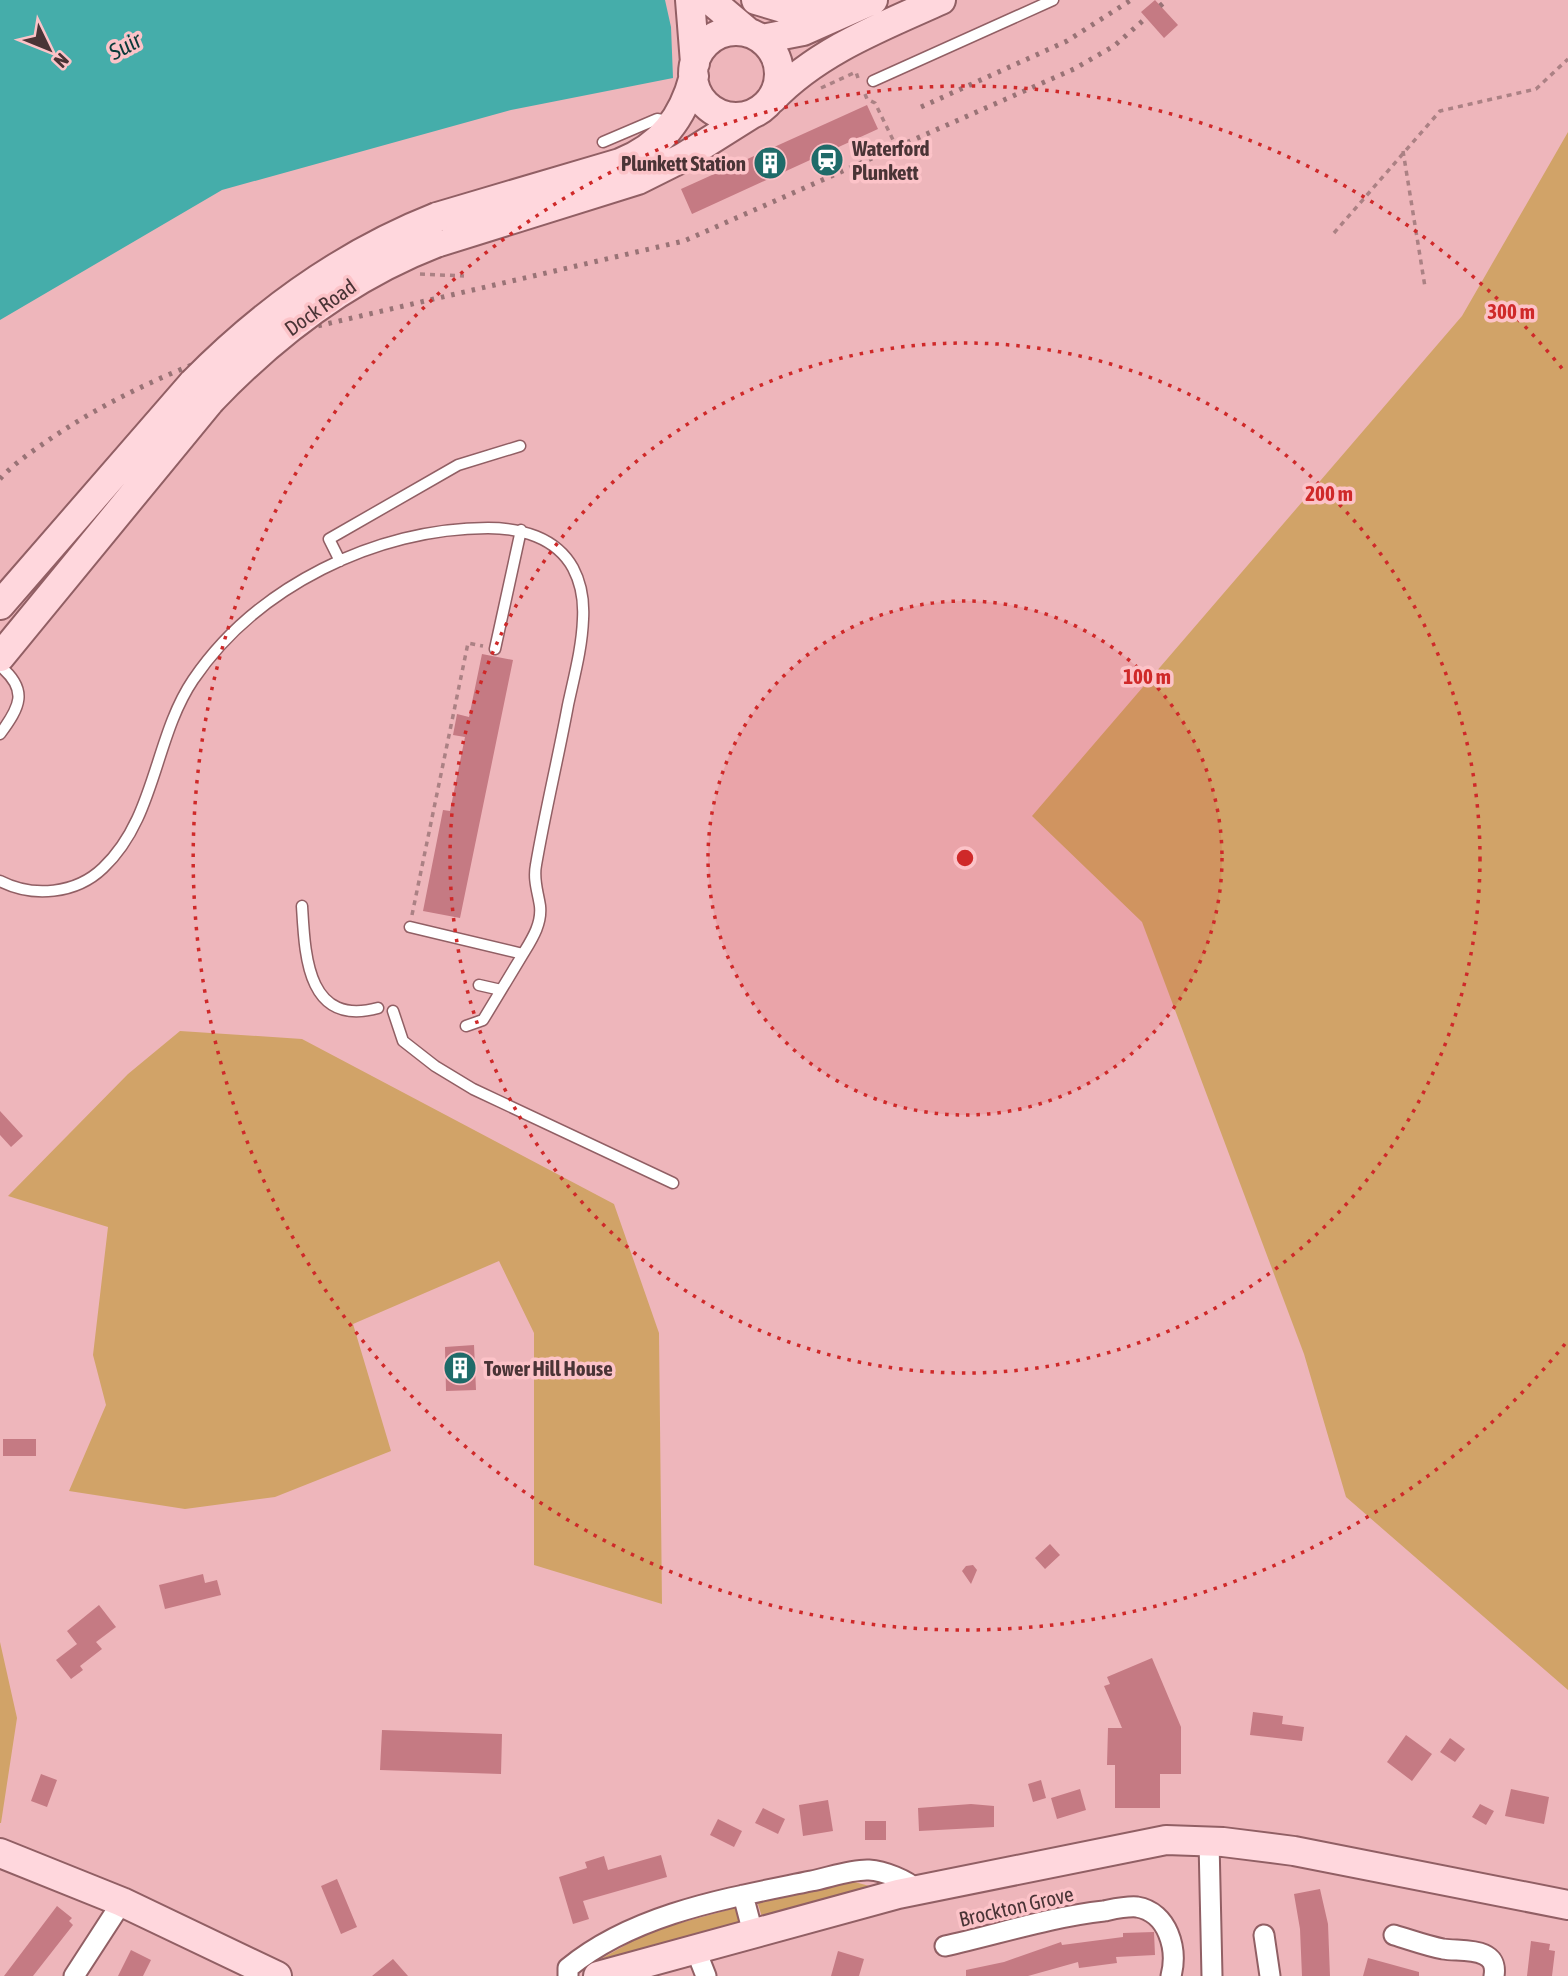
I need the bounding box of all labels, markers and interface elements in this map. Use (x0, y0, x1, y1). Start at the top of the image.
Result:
north arrow (14, 14, 84, 84)
water label: Suir (104, 26, 147, 66)
text: N (50, 49, 73, 72)
place label: Waterford Plunkett (851, 136, 930, 184)
station icon: Waterford Plunkett (808, 141, 846, 179)
building icon: Plunkett Station (751, 144, 789, 182)
place label: Plunkett Station (621, 151, 746, 175)
street label: Dock Road (280, 274, 360, 340)
text: 300 m (1487, 299, 1535, 323)
text: 200 m (1305, 481, 1353, 505)
text: 100 m (1123, 664, 1171, 688)
centre of rings (953, 846, 977, 870)
building icon: Tower Hill House (441, 1349, 479, 1387)
place label: Tower Hill House (484, 1356, 613, 1380)
street label: Brockton Grove (956, 1881, 1076, 1931)

